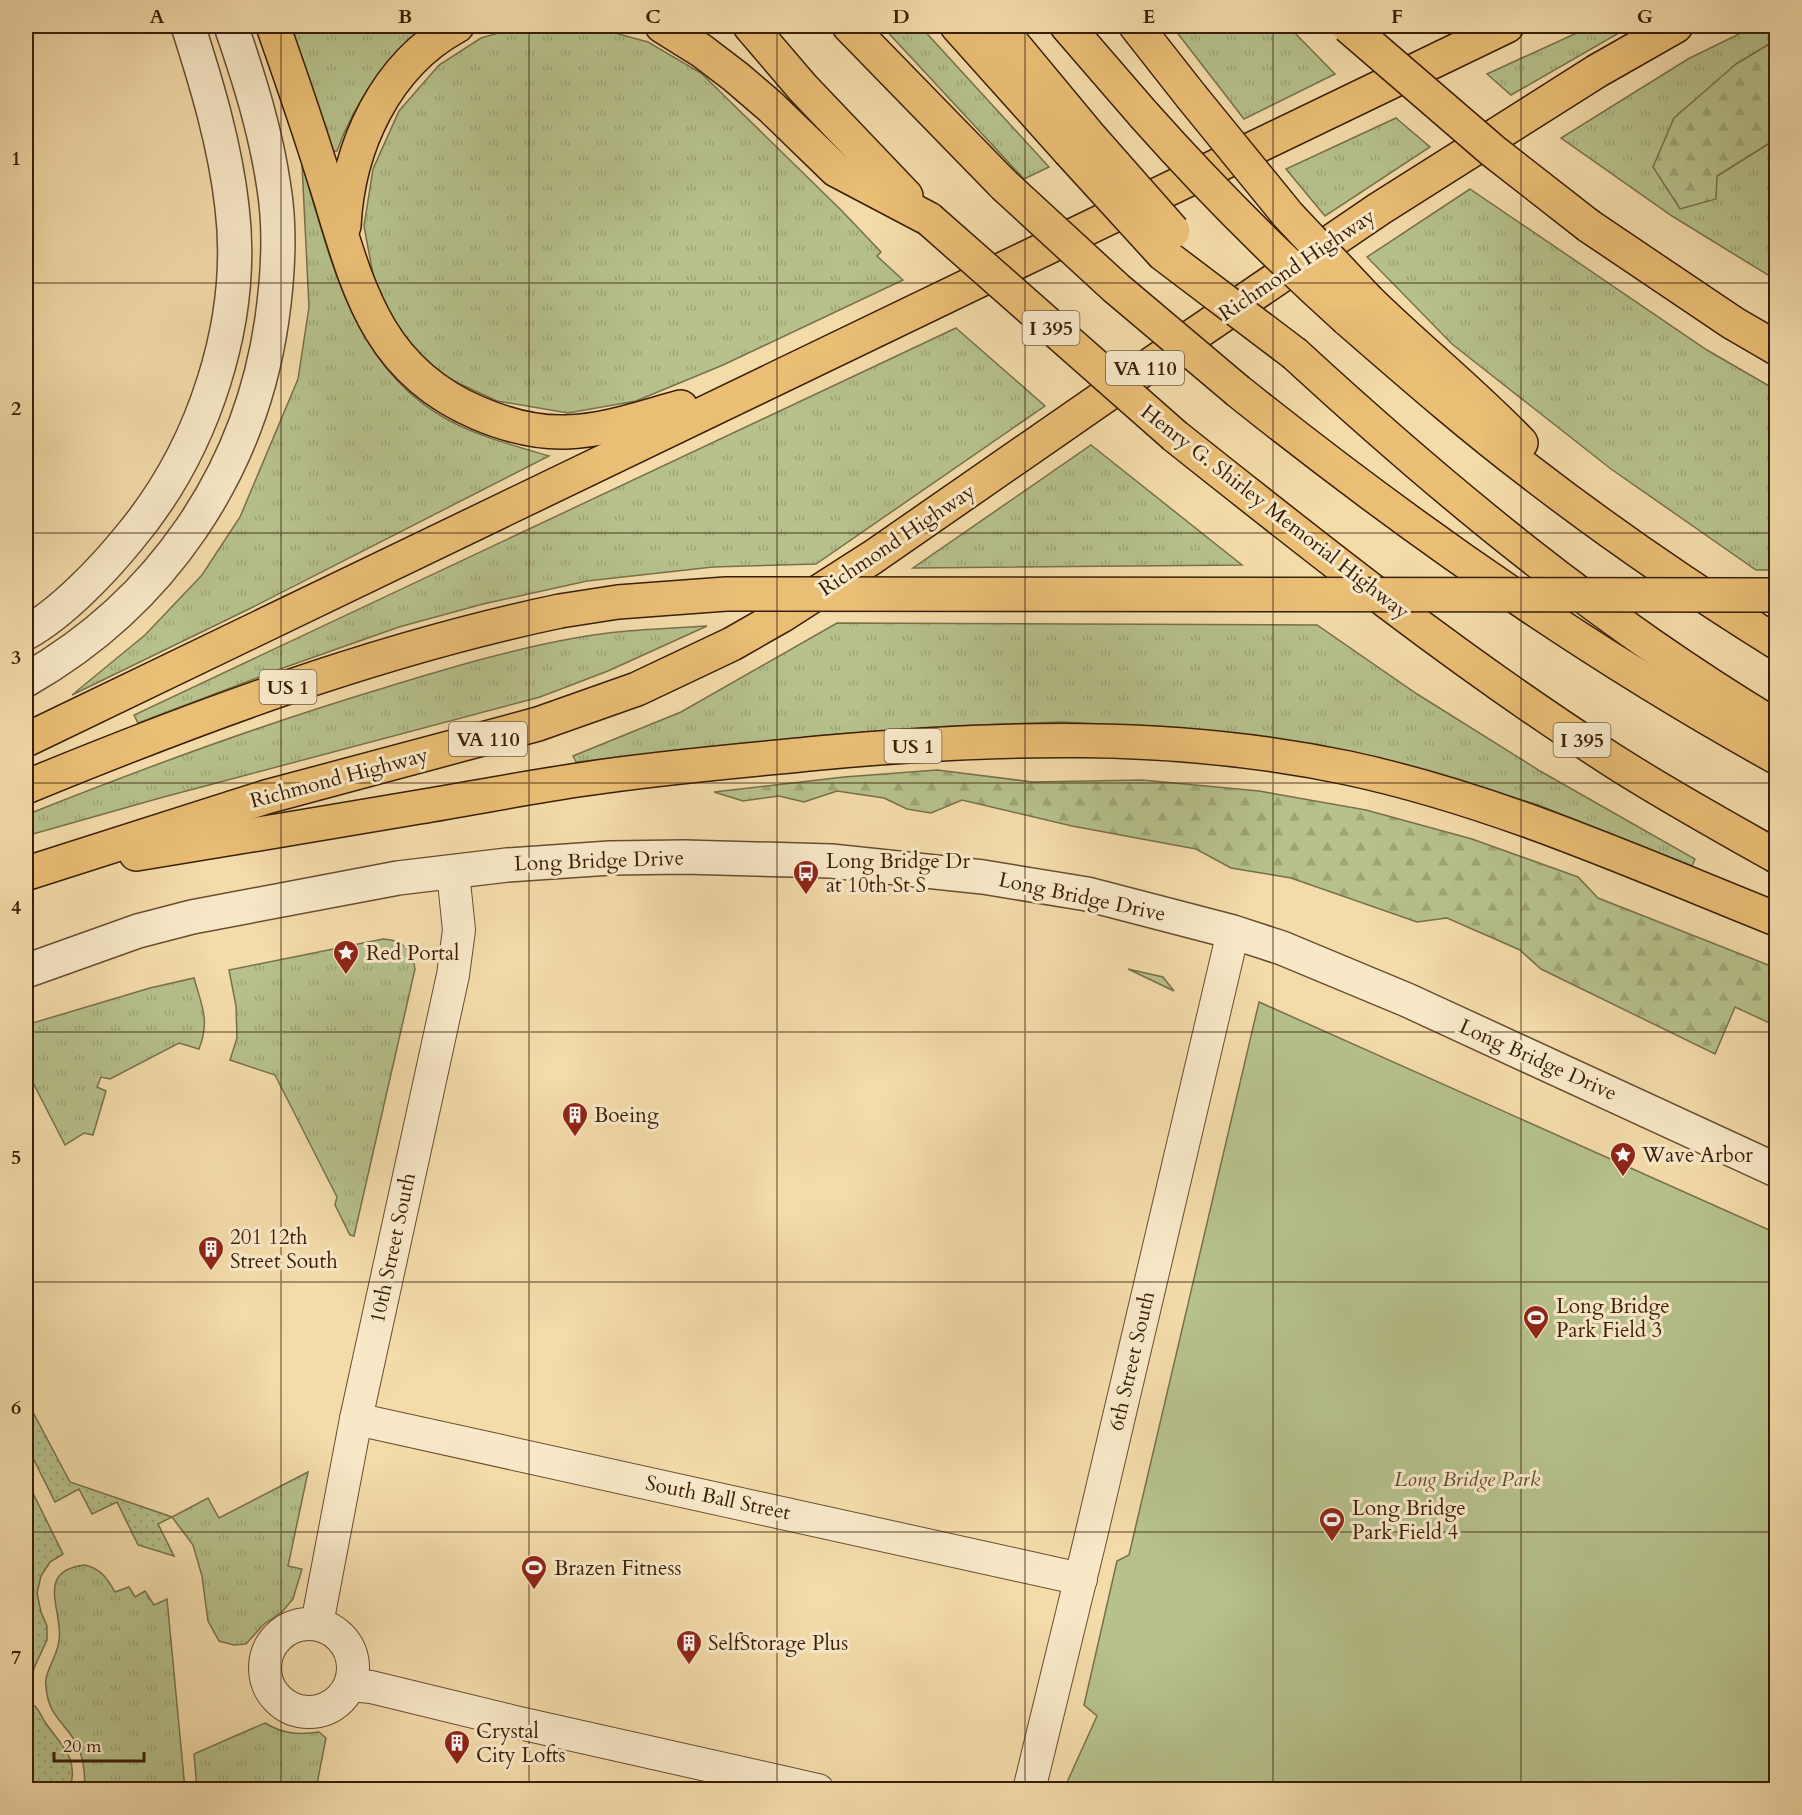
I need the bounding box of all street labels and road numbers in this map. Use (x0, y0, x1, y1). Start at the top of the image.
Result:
street label: Richmond Highway (1213, 202, 1381, 328)
road number: I 395 (1022, 311, 1080, 345)
road number: VA 110 (1106, 351, 1184, 385)
street label: Henry G. Shirley Memorial Highway (1134, 398, 1416, 626)
street label: Richmond Highway (813, 477, 981, 603)
road number: US 1 (260, 670, 316, 704)
road number: VA 110 (449, 722, 527, 756)
road number: I 395 (1554, 723, 1610, 757)
road number: US 1 (884, 729, 942, 763)
street label: Richmond Highway (247, 740, 431, 816)
street label: Long Bridge Drive (513, 844, 685, 878)
street label: Long Bridge Drive (996, 865, 1168, 929)
street label: Long Bridge Drive (1454, 1012, 1622, 1108)
street label: 10th Street South (363, 1170, 423, 1326)
street label: 6th Street South (1102, 1288, 1162, 1434)
street label: South Ball Street (643, 1468, 793, 1528)

